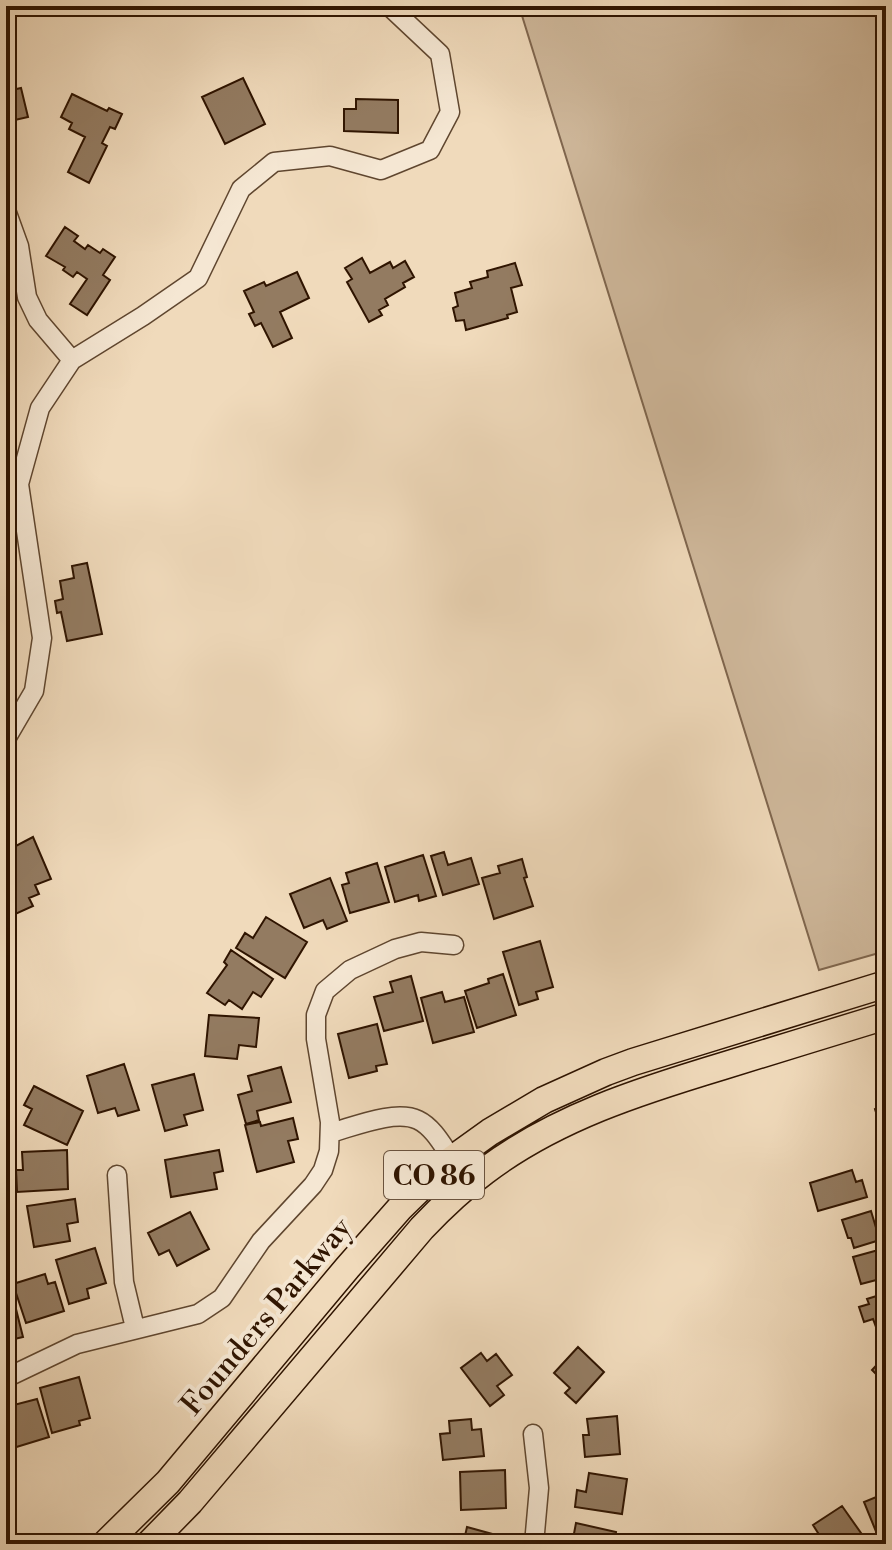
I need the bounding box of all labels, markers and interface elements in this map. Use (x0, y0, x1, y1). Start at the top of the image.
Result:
road number: CO 86 (384, 1151, 484, 1199)
street label: Founders Parkway (173, 1210, 361, 1423)

